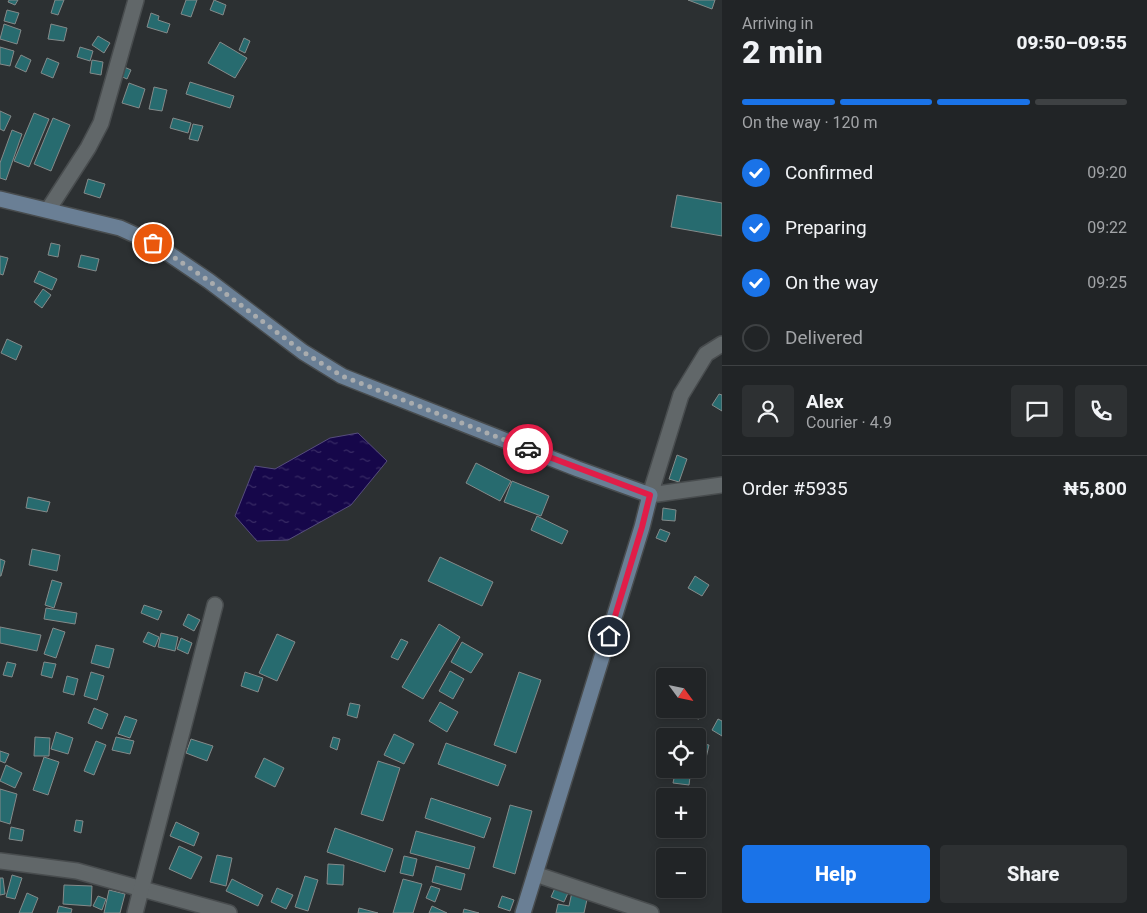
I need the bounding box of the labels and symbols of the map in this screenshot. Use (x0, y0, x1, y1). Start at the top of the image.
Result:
pin (132, 222, 174, 264)
courier (503, 424, 553, 474)
pin (588, 615, 630, 657)
north arrow (656, 668, 706, 718)

